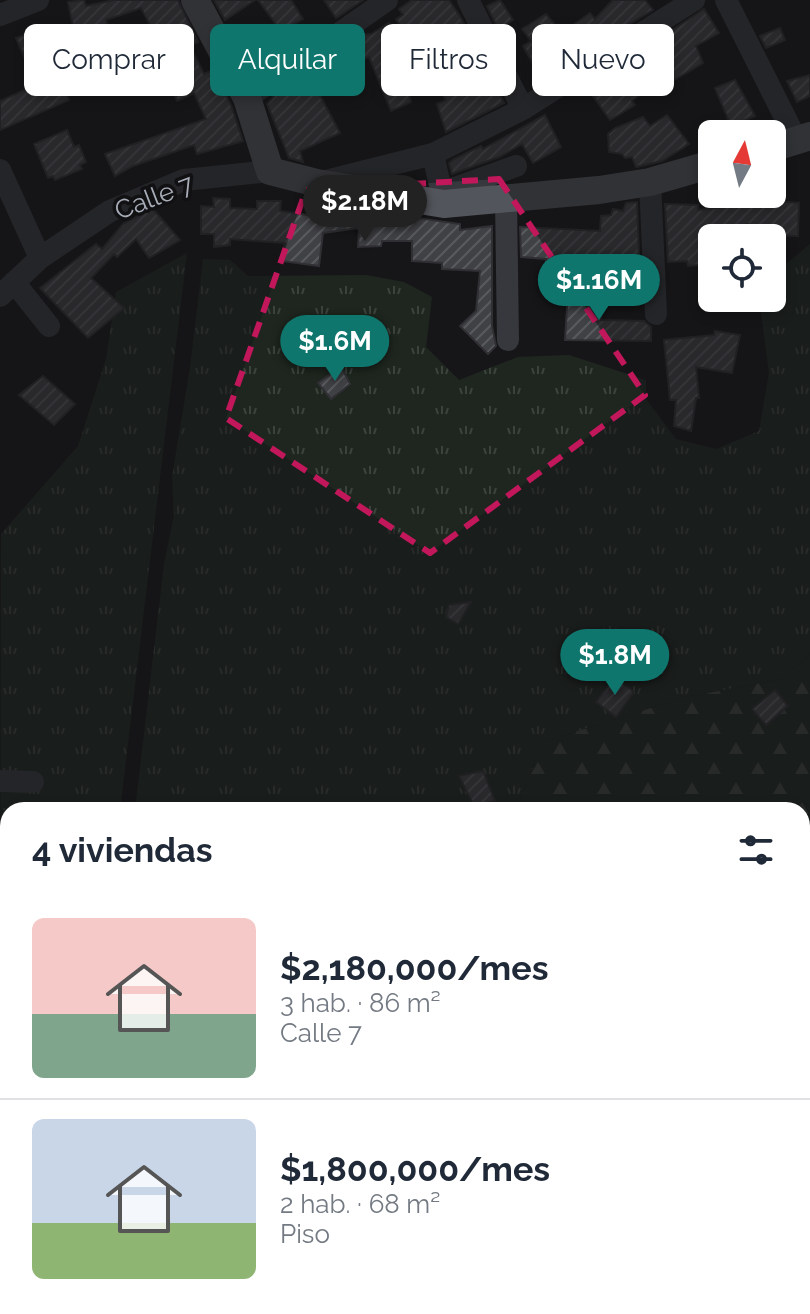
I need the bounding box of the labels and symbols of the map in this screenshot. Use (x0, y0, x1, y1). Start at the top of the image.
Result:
north arrow (698, 120, 786, 208)
street label: Calle 7 (110, 168, 198, 226)
pin: $2.18M (300, 175, 430, 243)
pin: $1.16M (534, 254, 664, 322)
pin: $1.6M (279, 315, 391, 383)
pin: $1.8M (559, 629, 671, 697)

